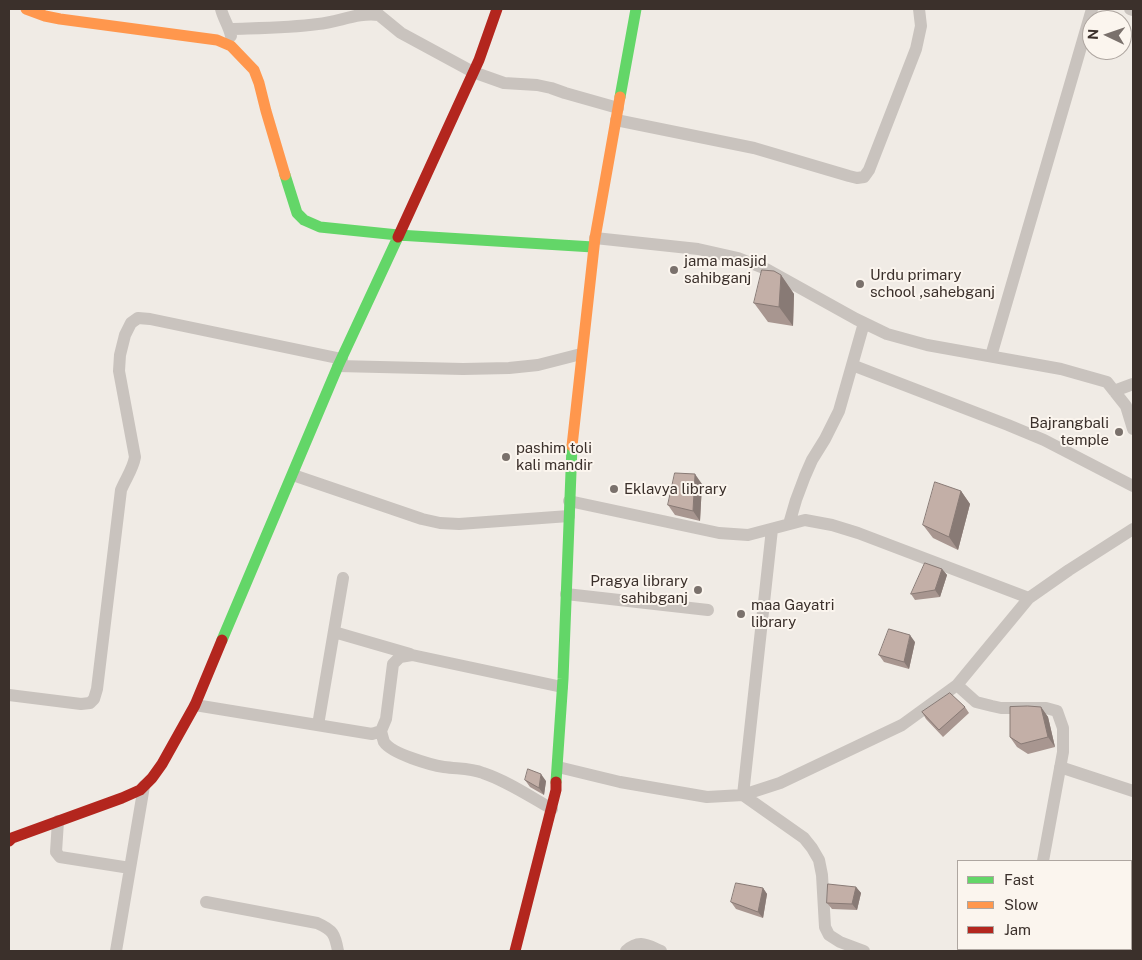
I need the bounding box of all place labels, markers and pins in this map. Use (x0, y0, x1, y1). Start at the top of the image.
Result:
place label: jama masjid sahibganj (684, 252, 767, 287)
marker: jama masjid sahibganj (668, 264, 680, 276)
place label: Urdu primary school ,sahebganj (870, 266, 995, 301)
marker: Urdu primary school ,sahebganj (854, 278, 866, 290)
place label: Bajrangbali temple (1029, 414, 1109, 449)
marker: Bajrangbali temple (1113, 426, 1125, 438)
place label: pashim toli kali mandir (516, 439, 593, 474)
marker: pashim toli kali mandir (500, 451, 512, 463)
place label: Eklavya library (624, 480, 727, 498)
marker: Eklavya library (608, 483, 620, 495)
place label: Pragya library sahibganj (590, 572, 688, 607)
marker: Pragya library sahibganj (692, 584, 704, 596)
place label: maa Gayatri library (751, 596, 834, 631)
marker: maa Gayatri library (735, 608, 747, 620)

